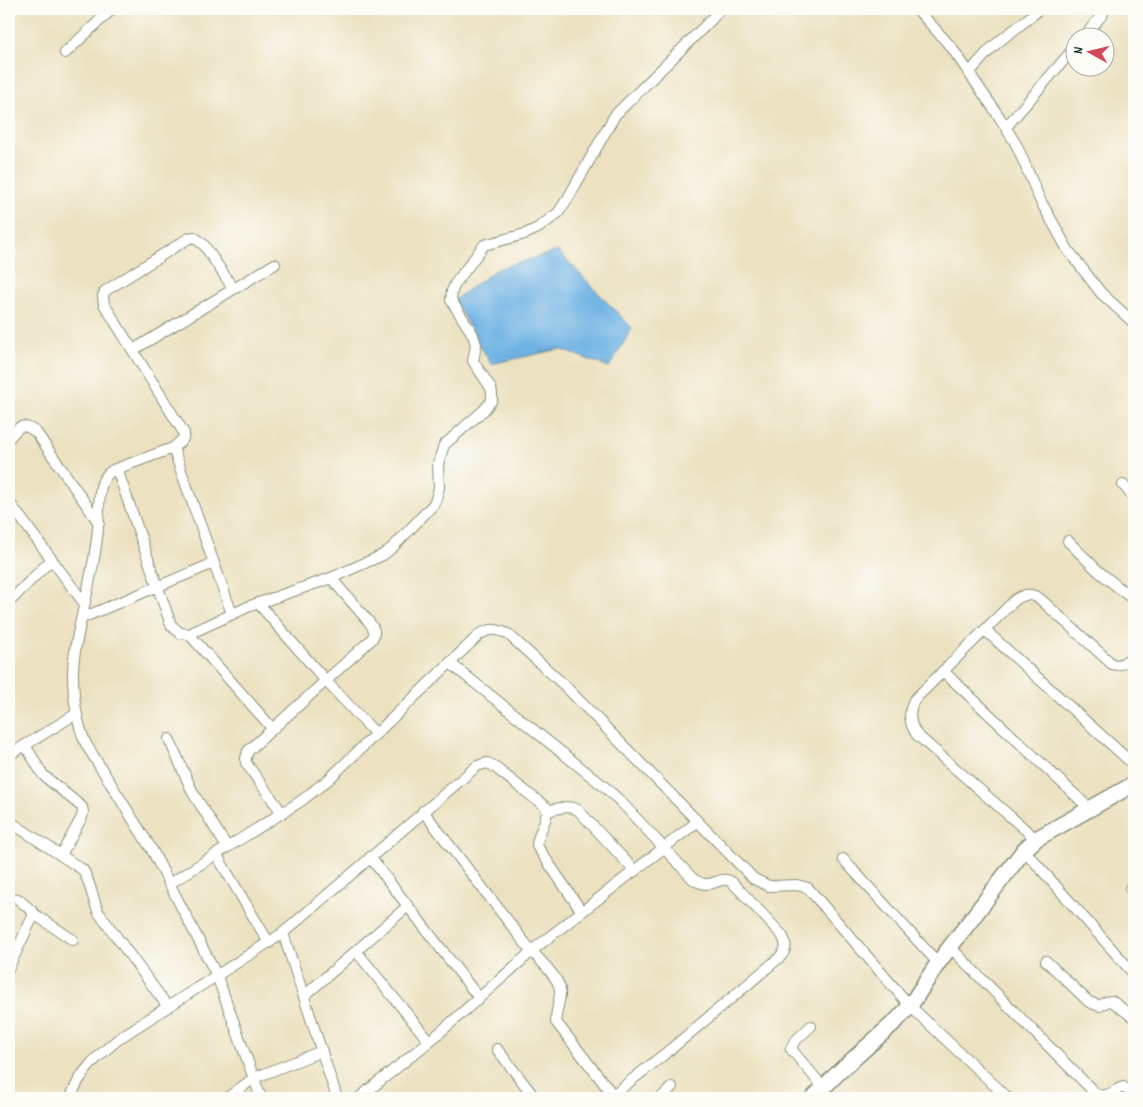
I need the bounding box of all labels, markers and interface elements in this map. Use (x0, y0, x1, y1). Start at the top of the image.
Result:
north arrow (1066, 28, 1116, 78)
text: N (1069, 46, 1090, 55)

